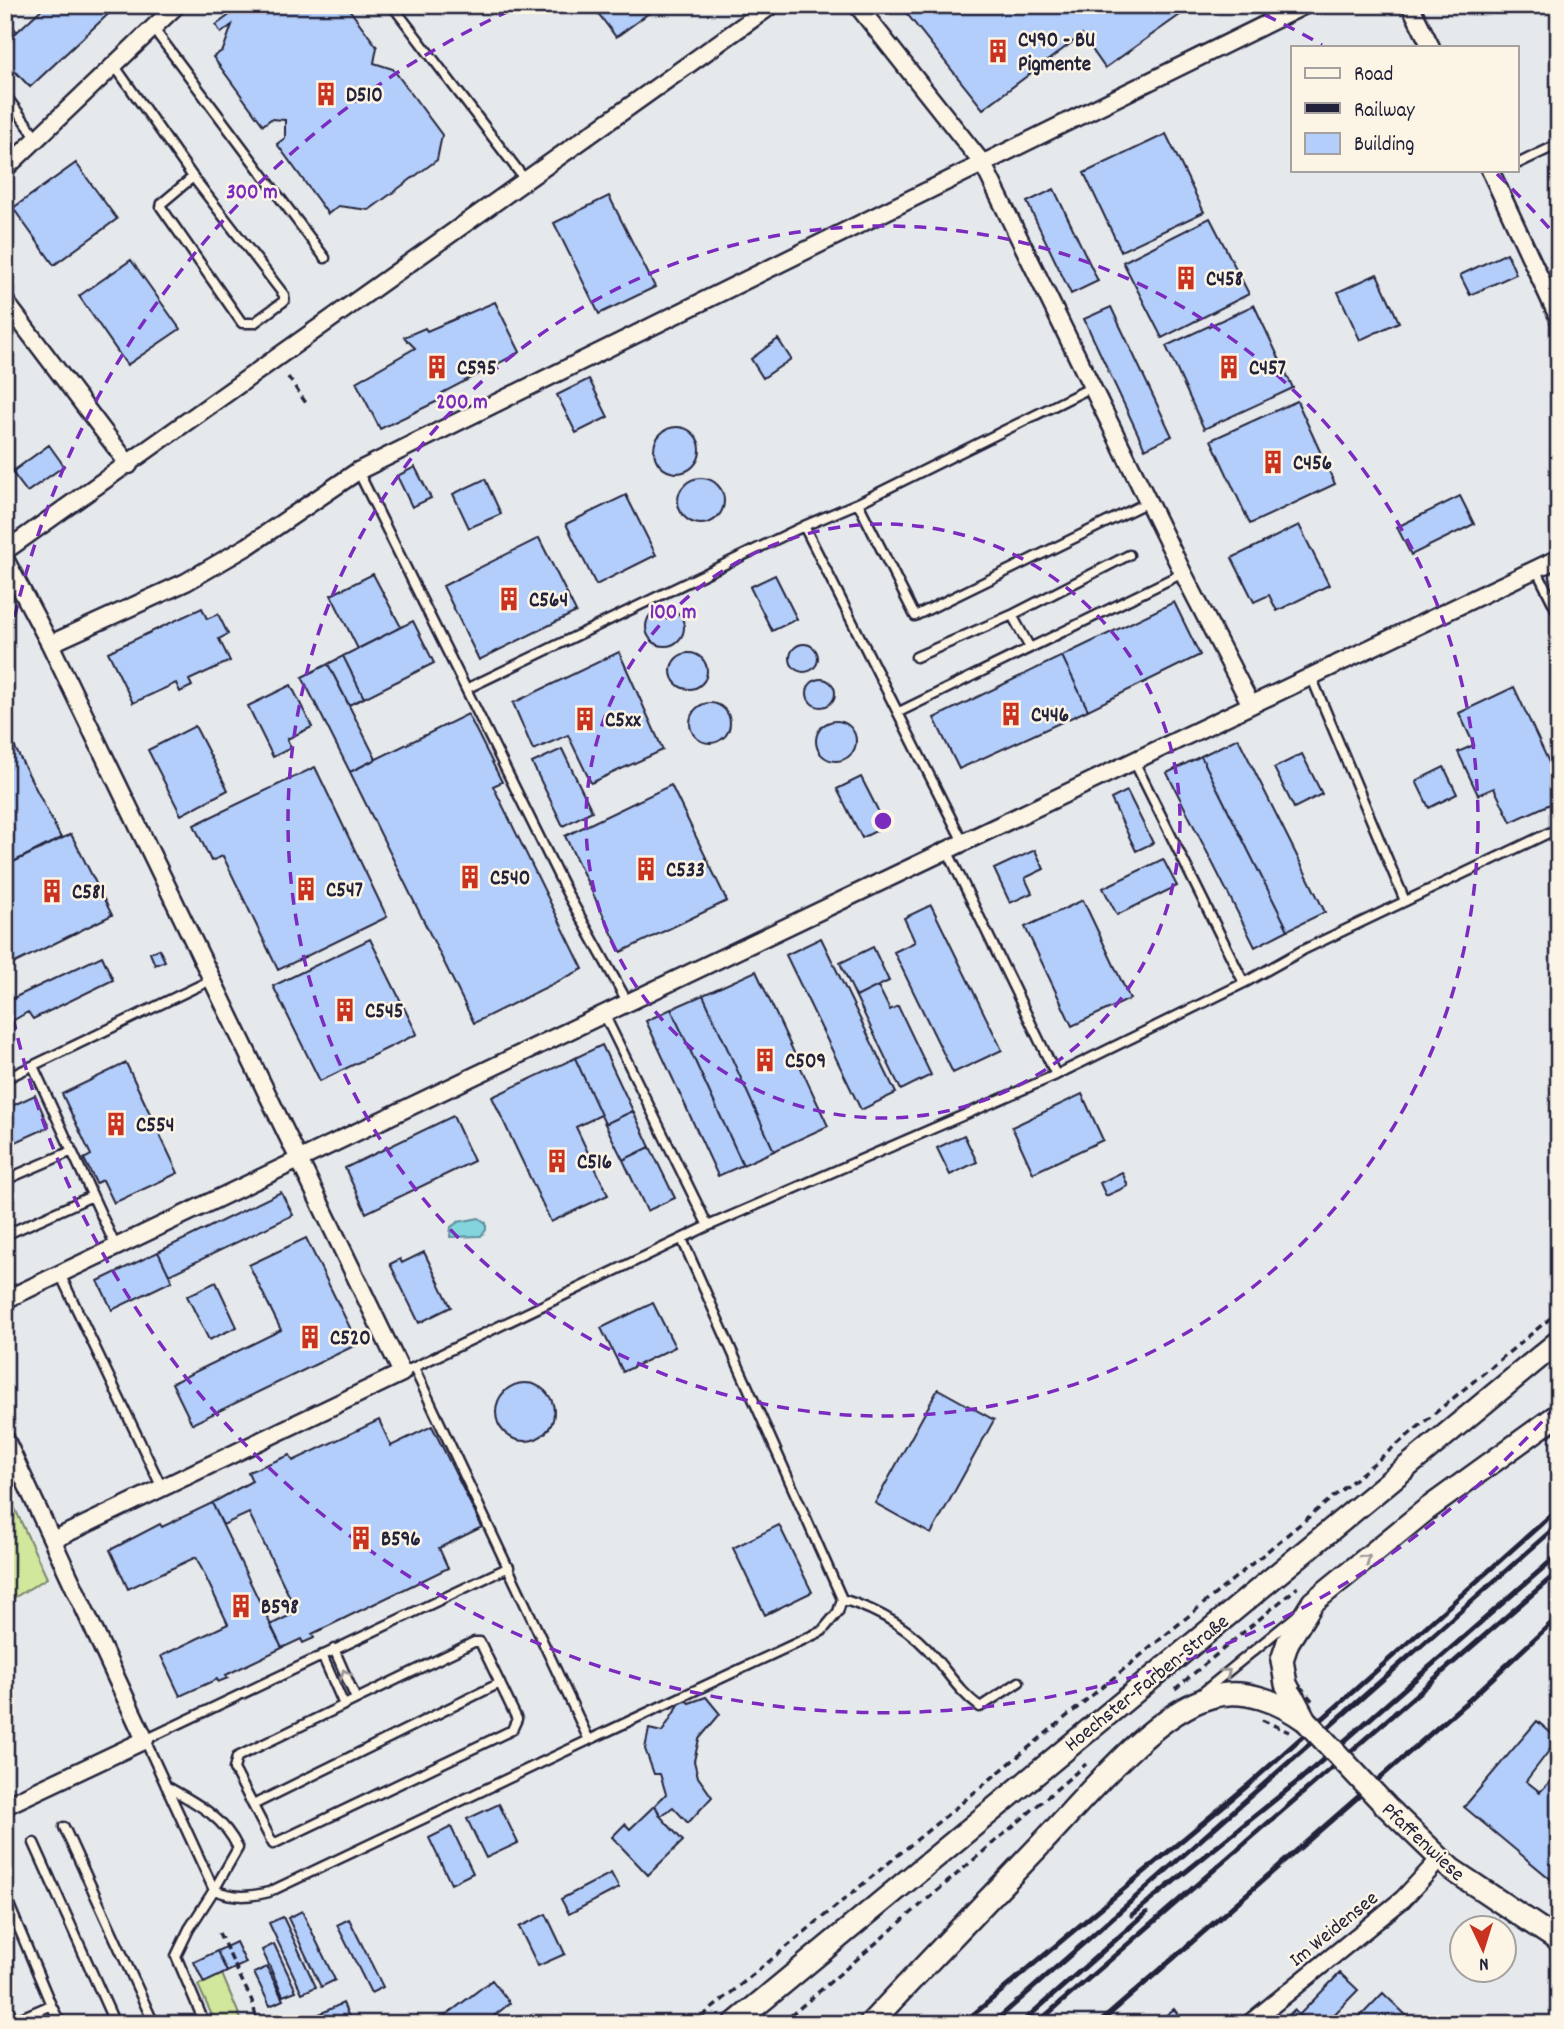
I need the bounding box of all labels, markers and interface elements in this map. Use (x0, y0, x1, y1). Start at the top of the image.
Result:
place label: C490 - BU Pigmente (1018, 27, 1095, 81)
building icon: C490 - BU Pigmente (984, 37, 1012, 65)
legend (1291, 46, 1518, 172)
text: Road (1354, 61, 1393, 91)
building icon: D510 (312, 80, 340, 108)
place label: D510 (346, 82, 383, 112)
text: Railway (1354, 97, 1415, 127)
text: Building (1354, 131, 1414, 161)
text: 300 m (226, 179, 278, 209)
building icon: C458 (1172, 264, 1200, 292)
place label: C458 (1206, 266, 1243, 296)
building icon: C595 (423, 353, 451, 381)
building icon: C457 (1215, 353, 1243, 381)
place label: C595 (457, 355, 497, 385)
place label: C457 (1249, 355, 1286, 385)
text: 200 m (436, 389, 488, 419)
building icon: C456 (1259, 448, 1287, 476)
place label: C456 (1293, 450, 1332, 480)
building icon: C564 (495, 585, 523, 613)
place label: C564 (529, 587, 568, 617)
text: 100 m (650, 599, 696, 629)
building icon: C446 (997, 700, 1025, 728)
place label: C446 (1031, 702, 1069, 732)
building icon: C5xx (571, 705, 599, 733)
place label: C5xx (605, 707, 641, 737)
centre of rings (871, 809, 895, 833)
building icon: C533 (632, 855, 660, 883)
place label: C533 (666, 857, 705, 887)
building icon: C540 (456, 863, 484, 891)
place label: C540 (490, 865, 530, 895)
building icon: C547 (292, 875, 320, 903)
building icon: C581 (38, 877, 66, 905)
place label: C547 (326, 877, 363, 907)
place label: C581 (72, 879, 105, 909)
building icon: C545 (331, 996, 359, 1024)
place label: C545 (365, 998, 404, 1028)
building icon: C509 (751, 1046, 779, 1074)
place label: C509 (785, 1048, 826, 1078)
building icon: C554 (102, 1110, 130, 1138)
place label: C554 (136, 1112, 175, 1142)
building icon: C516 (543, 1147, 571, 1175)
place label: C516 (577, 1149, 612, 1179)
building icon: C520 (296, 1323, 324, 1351)
place label: C520 (330, 1325, 371, 1355)
building icon: B596 (347, 1524, 375, 1552)
place label: B596 (381, 1526, 421, 1556)
one-way arrow (1357, 1555, 1370, 1567)
building icon: B598 (227, 1592, 255, 1620)
place label: B598 (261, 1594, 299, 1624)
street label: Hoechster-Farben-Straße (1059, 1608, 1237, 1760)
one-way arrow (339, 1669, 353, 1681)
one-way arrow (1218, 1669, 1231, 1681)
street label: Pfaffenwiese (1373, 1797, 1470, 1890)
street label: Im Weidensee (1284, 1885, 1386, 1976)
north arrow (1448, 1913, 1518, 1983)
text: N (1478, 1949, 1490, 1976)

